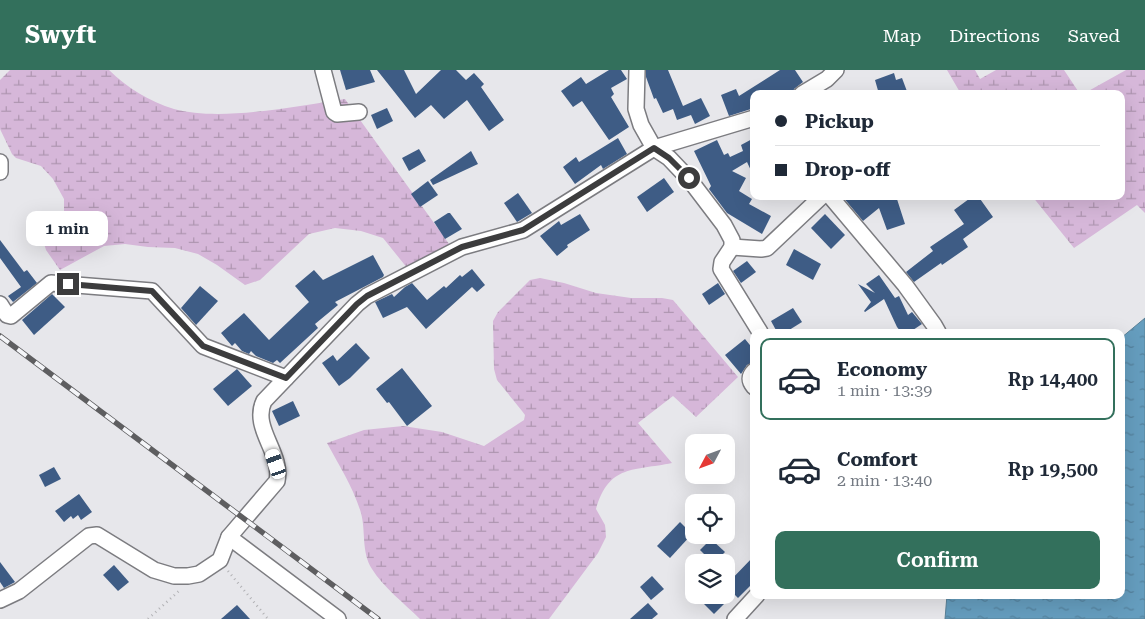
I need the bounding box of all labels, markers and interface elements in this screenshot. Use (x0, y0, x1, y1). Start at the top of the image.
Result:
text: Swyft (25, 21, 96, 49)
text: Map (883, 25, 921, 46)
text: Directions (949, 25, 1040, 46)
text: Saved (1068, 25, 1120, 46)
text: Pickup (805, 110, 874, 133)
text: Drop-off (805, 158, 890, 181)
route start (678, 167, 700, 189)
callout: 1 min (27, 212, 109, 246)
text: 1 min (45, 219, 89, 238)
route end (57, 273, 79, 295)
icon: car (777, 357, 822, 402)
text: Economy (837, 358, 927, 381)
text: Rp 14,400 (1008, 368, 1098, 391)
text: 1 min · 13:39 (837, 381, 932, 400)
north arrow (685, 434, 735, 484)
map controls (685, 434, 735, 604)
car (264, 447, 287, 481)
icon: car (777, 447, 822, 492)
text: Comfort (837, 448, 918, 471)
text: Rp 19,500 (1008, 458, 1098, 481)
text: 2 min · 13:40 (837, 471, 932, 490)
button: locate (685, 494, 735, 544)
button: Confirm (775, 531, 1100, 589)
button: layers (685, 554, 735, 604)

